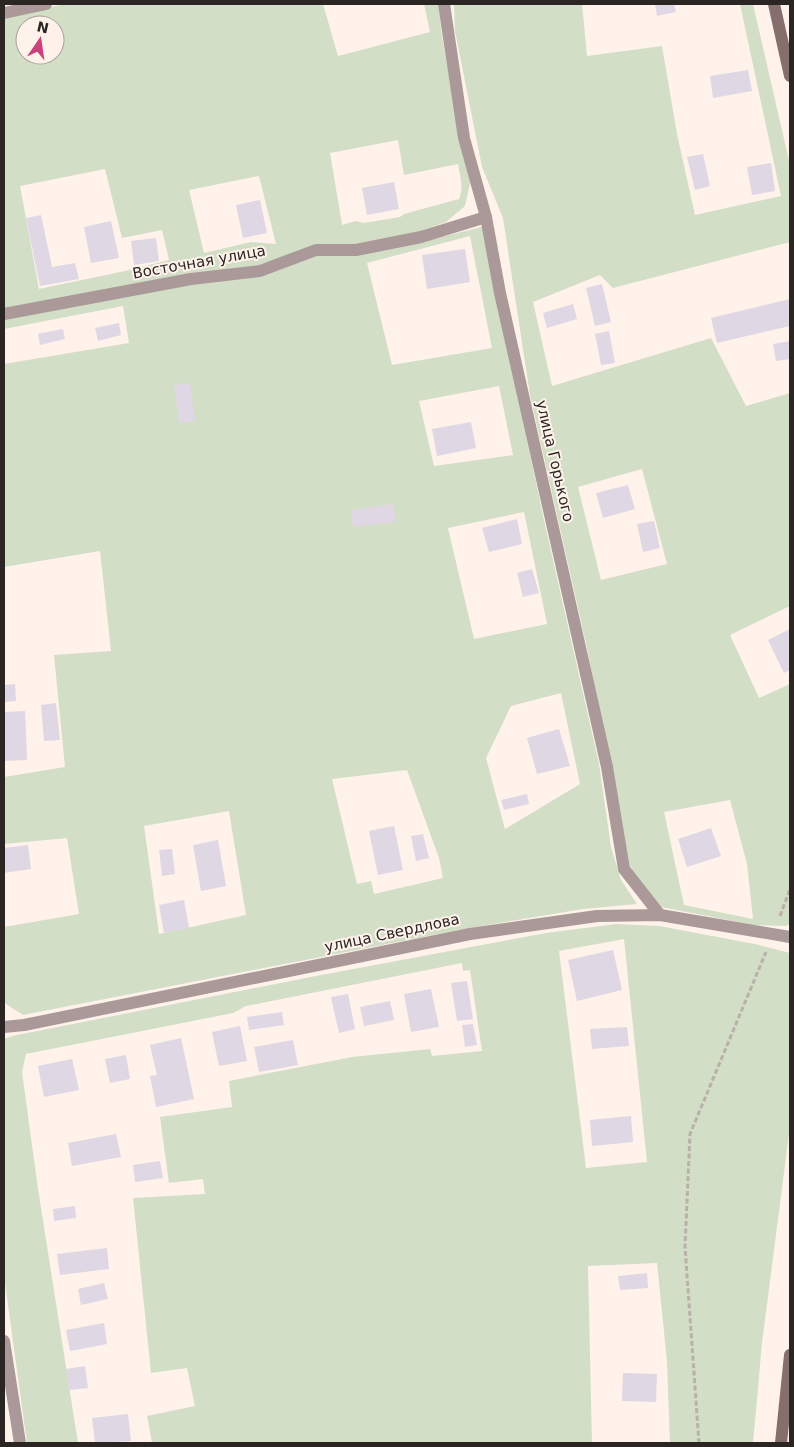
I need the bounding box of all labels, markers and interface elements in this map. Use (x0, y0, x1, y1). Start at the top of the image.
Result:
north arrow (15, 15, 65, 65)
text: N (35, 18, 50, 36)
street label: Восточная улица (131, 241, 267, 283)
street label: улица Горького (532, 398, 578, 524)
street label: улица Свердлова (323, 910, 461, 956)

